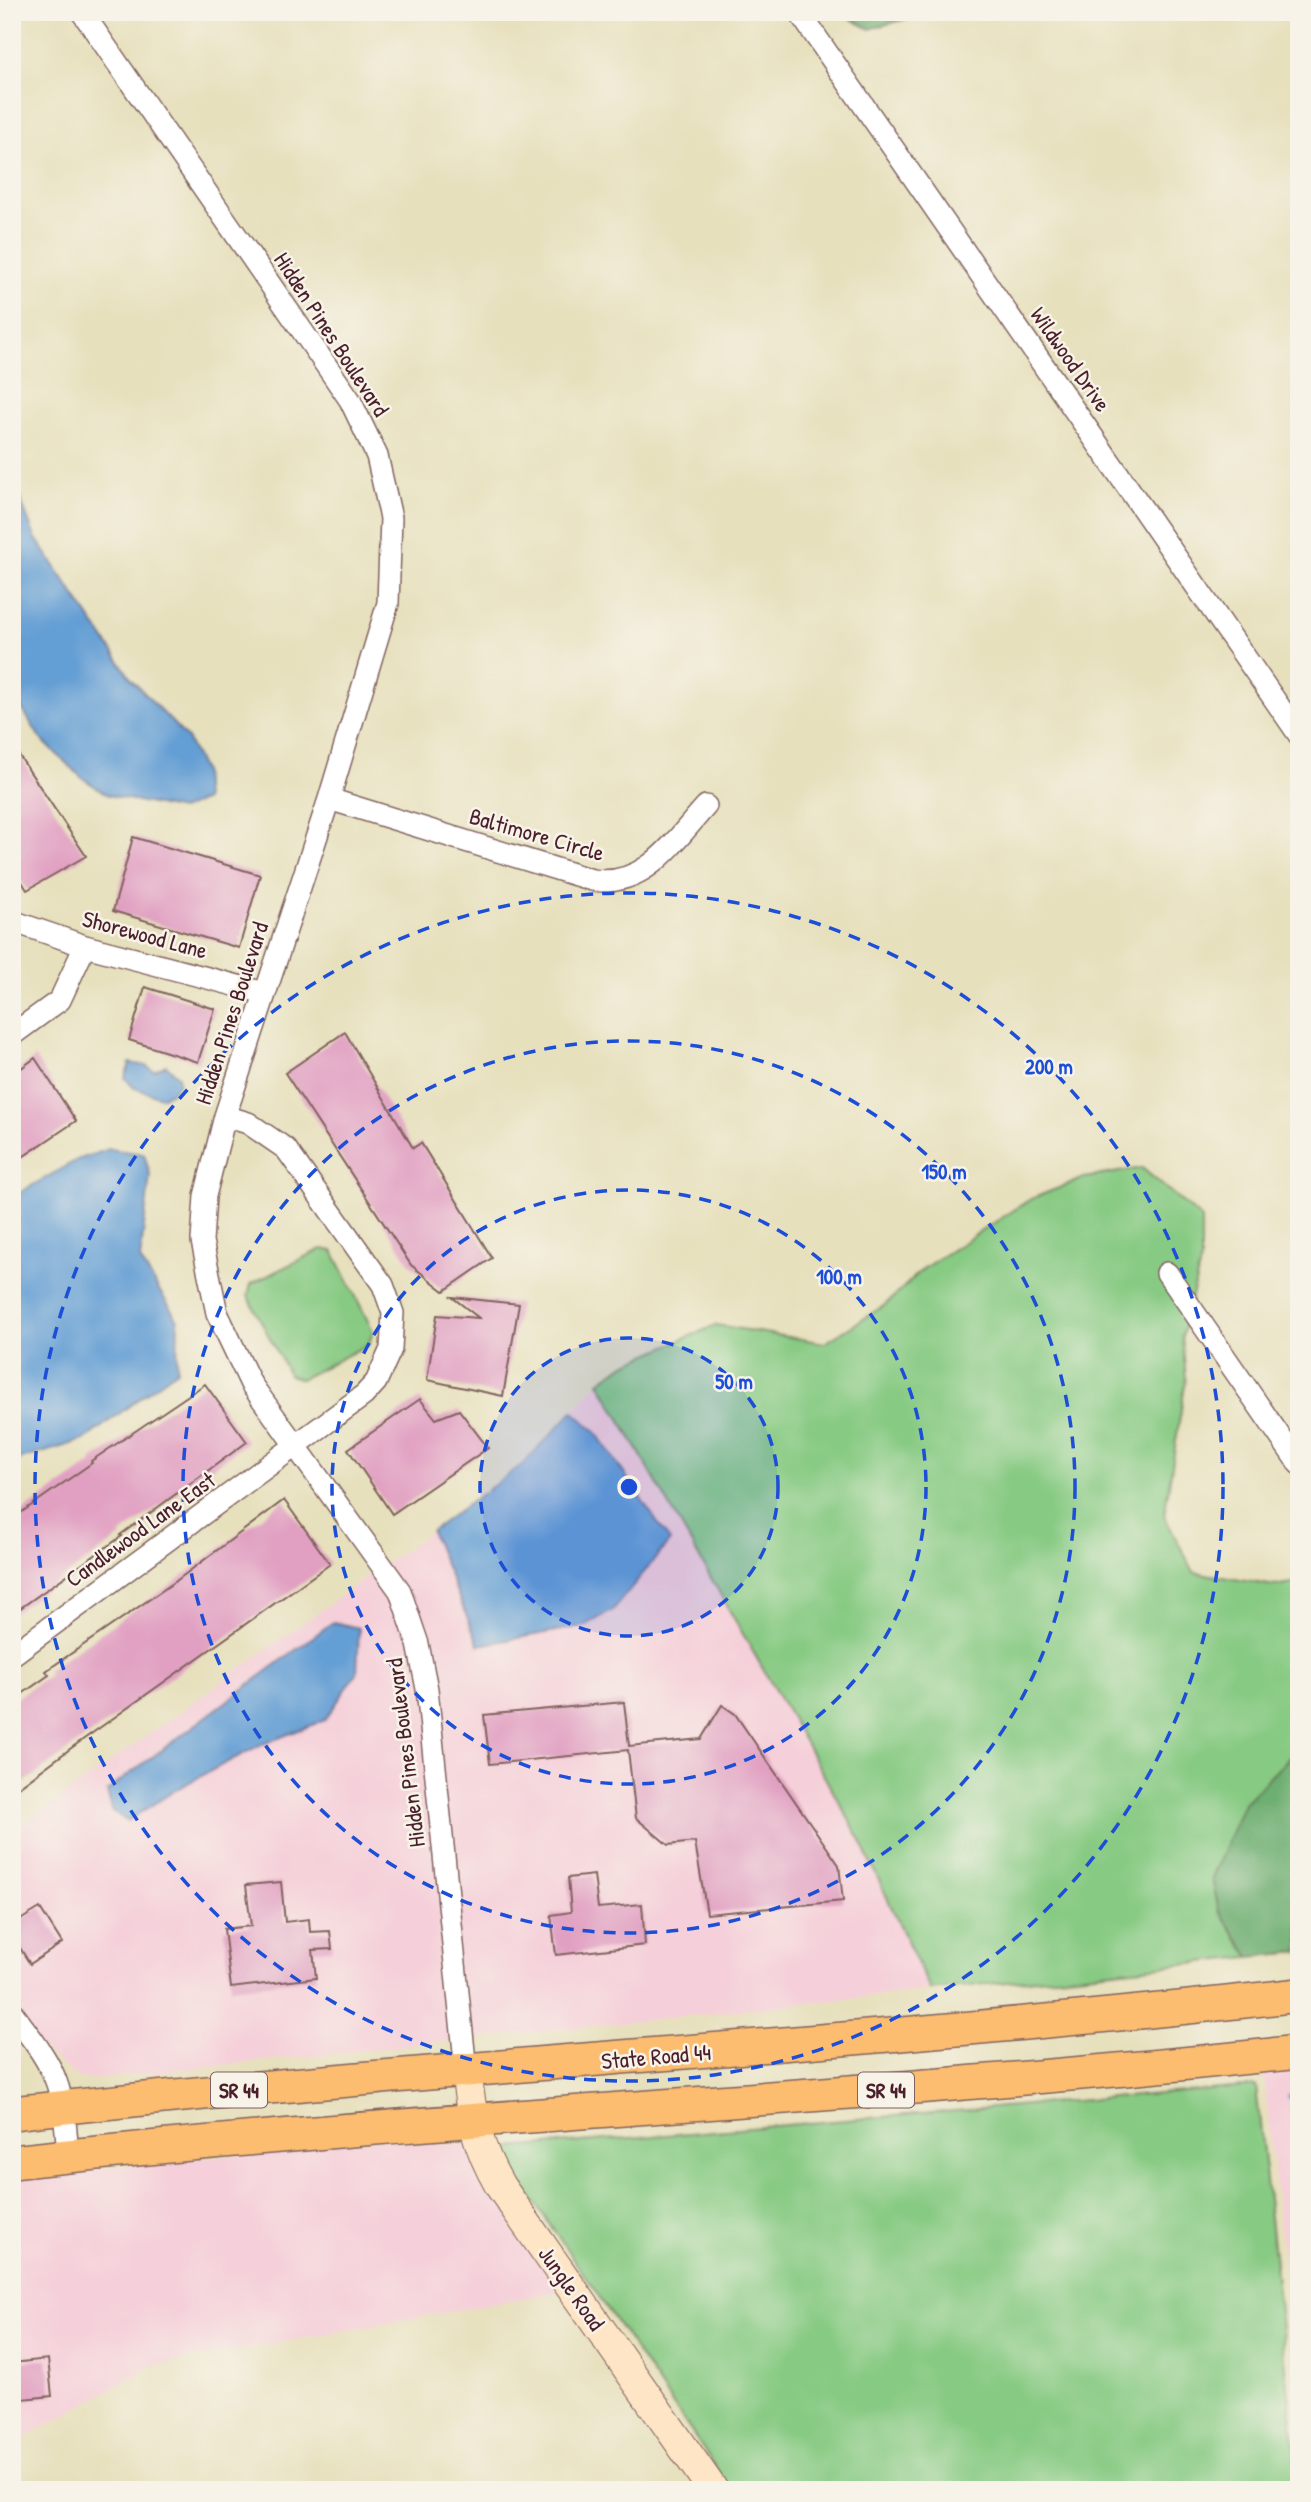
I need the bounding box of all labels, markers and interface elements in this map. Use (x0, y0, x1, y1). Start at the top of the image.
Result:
street label: Hidden Pines Boulevard (267, 246, 397, 422)
street label: Wildwood Drive (1024, 300, 1118, 418)
street label: Baltimore Circle (466, 800, 608, 868)
street label: Shorewood Lane (79, 902, 211, 966)
street label: Hidden Pines Boulevard (187, 918, 275, 1108)
text: 200 m (1025, 1052, 1073, 1081)
text: 150 m (921, 1157, 967, 1186)
text: 100 m (816, 1262, 862, 1291)
text: 50 m (715, 1367, 753, 1396)
street label: Candlewood Lane East (59, 1463, 222, 1594)
centre of rings (617, 1475, 641, 1499)
street label: Hidden Pines Boulevard (378, 1657, 432, 1849)
street label: State Road 44 (600, 2036, 712, 2076)
road number: SR 44 (211, 2072, 267, 2108)
road number: SR 44 (858, 2072, 914, 2108)
street label: Jungle Road (532, 2240, 612, 2336)

